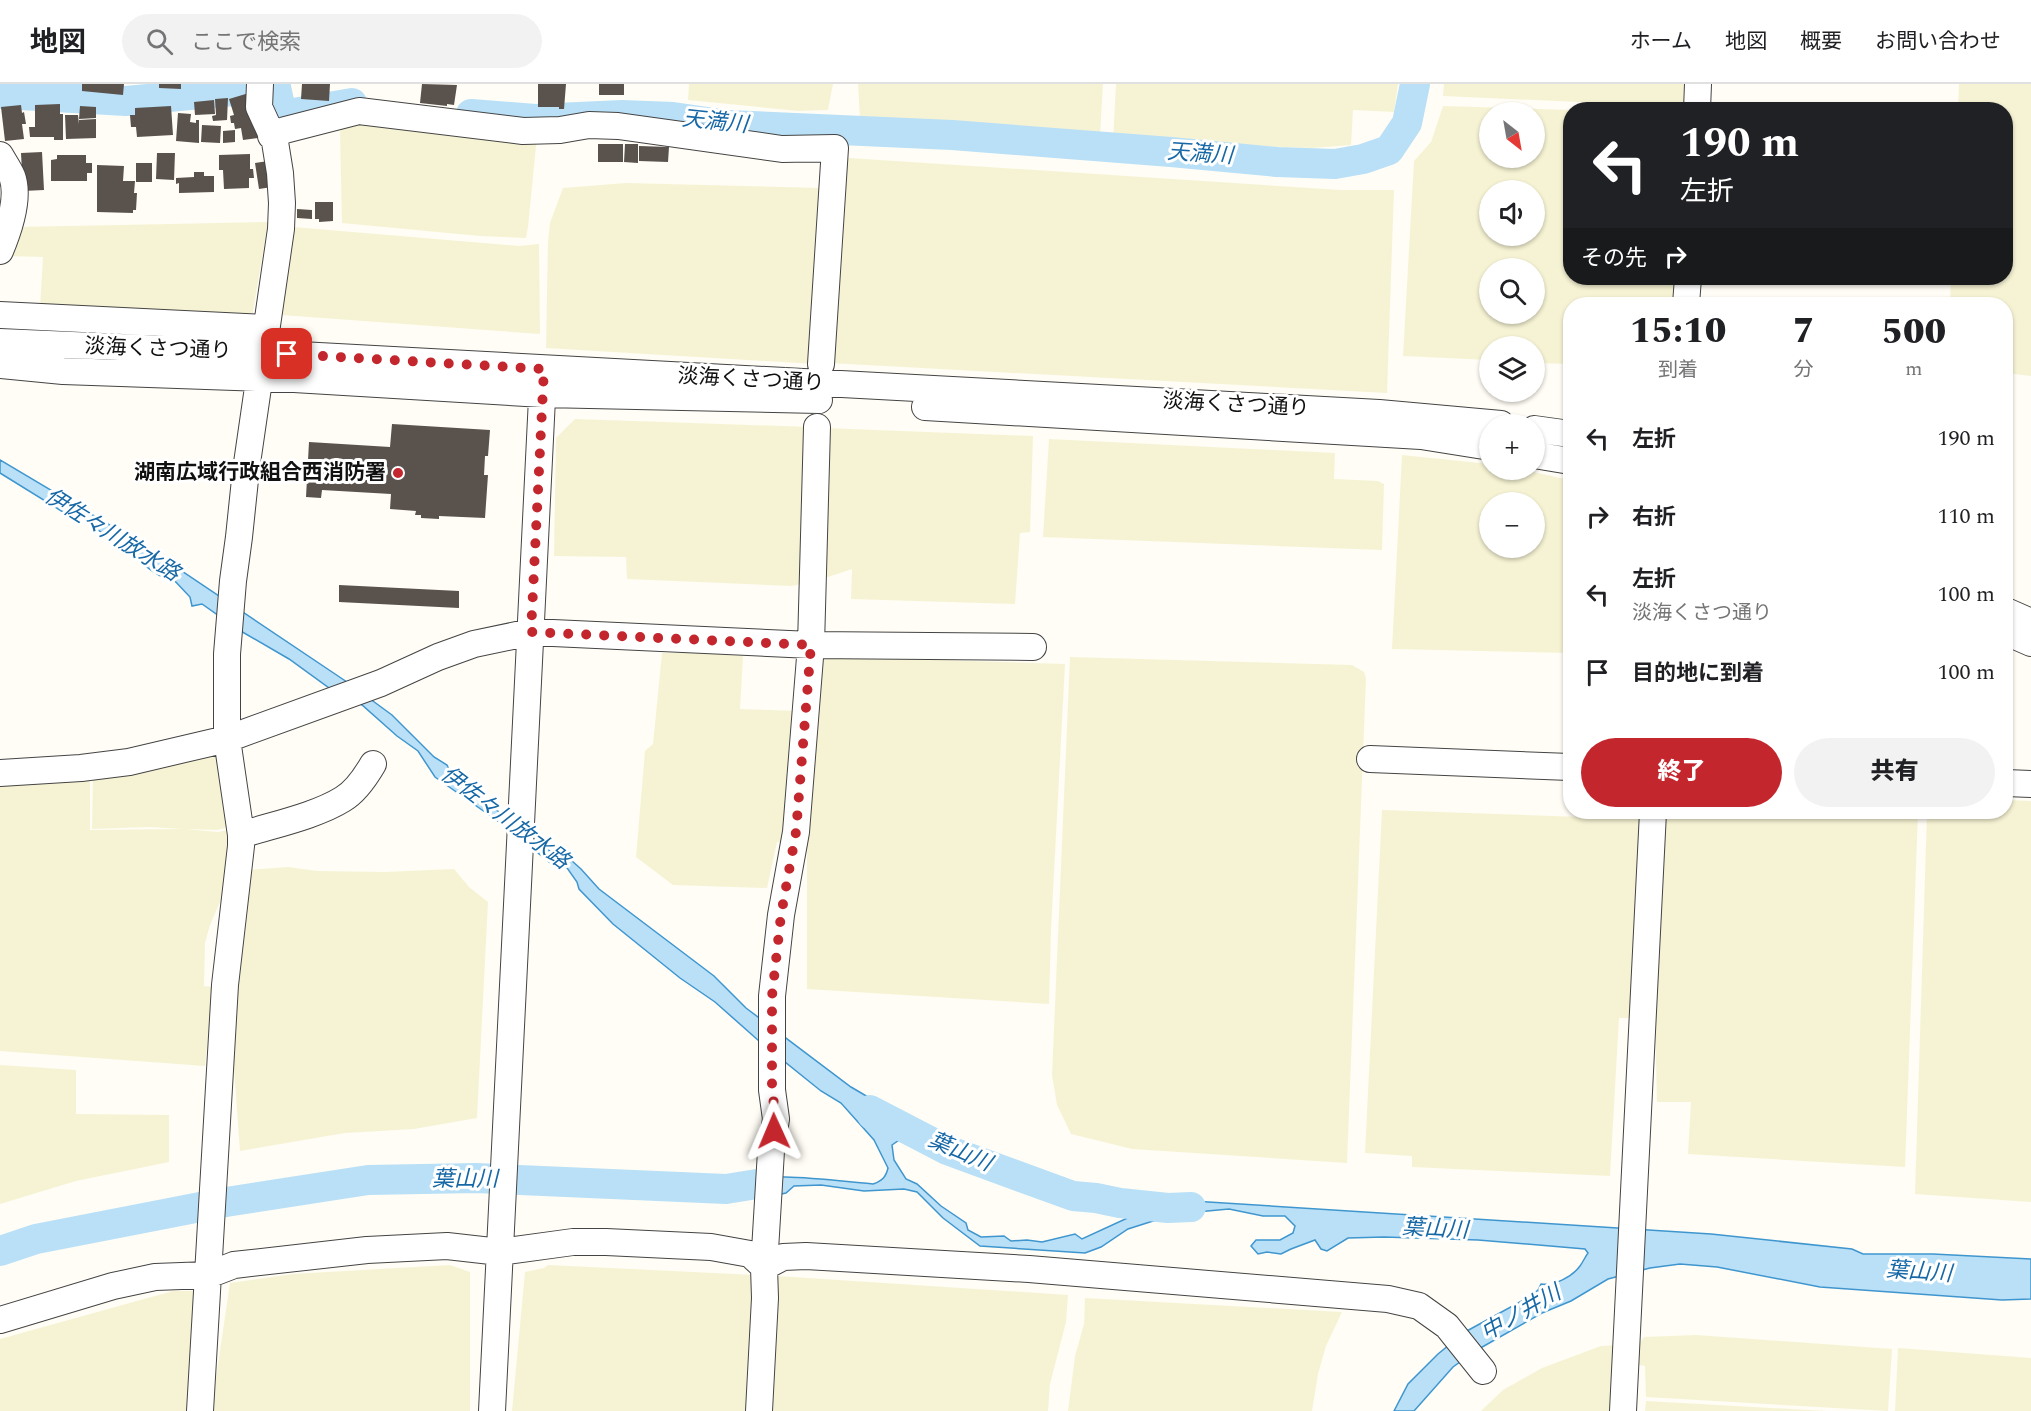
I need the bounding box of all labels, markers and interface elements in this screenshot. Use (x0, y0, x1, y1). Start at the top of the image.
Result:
search box (122, 14, 542, 68)
text: 地図 (30, 21, 86, 64)
icon: search (143, 25, 176, 58)
text: ここで検索 (191, 26, 301, 59)
text: ホーム (1630, 26, 1692, 58)
text: 地図 (1725, 26, 1767, 58)
text: 概要 (1800, 26, 1842, 58)
text: お問い合わせ (1875, 26, 2001, 58)
water label: 天満川 (680, 102, 752, 142)
north arrow (1479, 102, 1545, 168)
map controls (1479, 102, 1545, 558)
text: 190 m (1680, 112, 1799, 175)
icon: left (1581, 126, 1659, 204)
water label: 天満川 (1166, 135, 1236, 173)
text: 左折 (1680, 171, 1734, 213)
button: sound (1479, 180, 1545, 246)
icon: right (1659, 240, 1692, 273)
text: その先 (1581, 242, 1647, 275)
button: search (1479, 258, 1545, 324)
text: 15:10 (1630, 304, 1726, 359)
text: 7 (1793, 304, 1815, 359)
text: 500 (1881, 305, 1946, 360)
pin (261, 328, 312, 379)
street label: 淡海くさつ通り (84, 330, 232, 368)
button: layers (1479, 336, 1545, 402)
icon: arrive (270, 337, 303, 370)
text: m (1905, 354, 1922, 384)
text: 到着 (1658, 355, 1698, 385)
text: 分 (1794, 355, 1814, 385)
street label: 淡海くさつ通り (677, 360, 825, 400)
street label: 淡海くさつ通り (1162, 385, 1310, 425)
button: + (1479, 414, 1545, 480)
icon: left (1581, 422, 1614, 455)
text: 190 m (1938, 422, 1995, 455)
text: 左折 (1632, 423, 1676, 456)
place label: 湖南広域行政組合西消防署 (134, 457, 386, 489)
marker: 湖南広域行政組合西消防署 (391, 466, 405, 480)
water label: 伊佐々川放水路 (38, 480, 188, 591)
button: − (1479, 492, 1545, 558)
icon: right (1581, 500, 1614, 533)
text: 110 m (1938, 500, 1995, 533)
text: 右折 (1632, 501, 1676, 534)
text: 左折 (1632, 563, 1676, 596)
icon: left (1581, 578, 1614, 611)
text: 100 m (1938, 578, 1995, 611)
text: 淡海くさつ通り (1632, 598, 1772, 628)
icon: arrive (1581, 656, 1614, 689)
text: 100 m (1938, 656, 1995, 689)
text: 目的地に到着 (1632, 657, 1764, 690)
button: 終了 (1581, 738, 1782, 807)
button: 共有 (1794, 738, 1995, 807)
water label: 伊佐々川放水路 (434, 758, 578, 879)
position arrow (742, 1099, 806, 1163)
water label: 葉山川 (923, 1124, 999, 1181)
water label: 葉山川 (432, 1163, 500, 1196)
water label: 葉山川 (1401, 1211, 1471, 1247)
water label: 葉山川 (1885, 1253, 1955, 1291)
water label: 中ノ井川 (1475, 1276, 1569, 1349)

